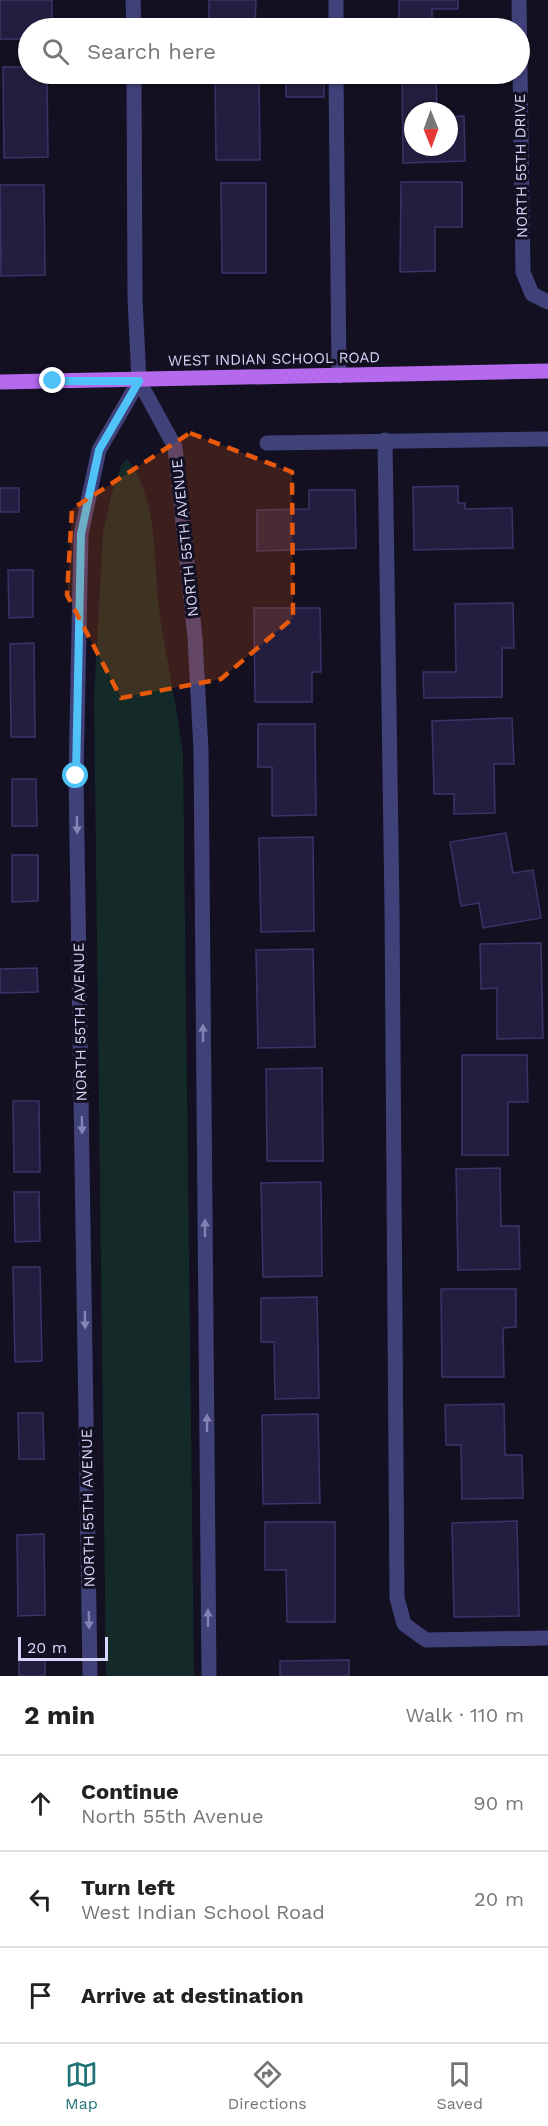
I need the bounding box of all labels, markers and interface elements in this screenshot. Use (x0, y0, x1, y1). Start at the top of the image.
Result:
search box (18, 18, 530, 84)
icon: search (39, 35, 72, 68)
text: Search here (87, 39, 216, 64)
street label: NORTH 55TH DRIVE (511, 94, 531, 238)
north arrow (404, 102, 458, 156)
street label: WEST INDIAN SCHOOL ROAD (168, 348, 380, 370)
route end (39, 367, 65, 393)
street label: NORTH 55TH AVENUE (168, 458, 202, 618)
route start (62, 762, 88, 788)
one-way arrow (72, 816, 82, 835)
street label: NORTH 55TH AVENUE (70, 943, 90, 1101)
one-way arrow (198, 1023, 208, 1042)
one-way arrow (77, 1116, 87, 1135)
one-way arrow (200, 1218, 210, 1237)
one-way arrow (80, 1311, 90, 1330)
one-way arrow (202, 1413, 212, 1432)
street label: NORTH 55TH AVENUE (78, 1429, 98, 1587)
one-way arrow (203, 1608, 213, 1627)
one-way arrow (85, 1611, 94, 1630)
scale bar (18, 1634, 108, 1662)
text: 20 m (27, 1638, 67, 1657)
text: 2 min (24, 1700, 95, 1730)
text: Walk · 110 m (406, 1703, 524, 1727)
text: Continue (81, 1779, 179, 1804)
icon: ahead (24, 1787, 57, 1820)
text: 90 m (473, 1791, 524, 1815)
text: North 55th Avenue (81, 1804, 263, 1828)
text: Turn left (81, 1875, 175, 1900)
icon: left (24, 1883, 57, 1916)
text: 20 m (474, 1887, 524, 1911)
text: West Indian School Road (81, 1900, 325, 1924)
icon: arrive (24, 1979, 57, 2012)
text: Arrive at destination (81, 1983, 304, 2008)
tab: Map (65, 2058, 98, 2113)
tab: Directions (228, 2058, 307, 2113)
tab: Saved (437, 2058, 483, 2113)

